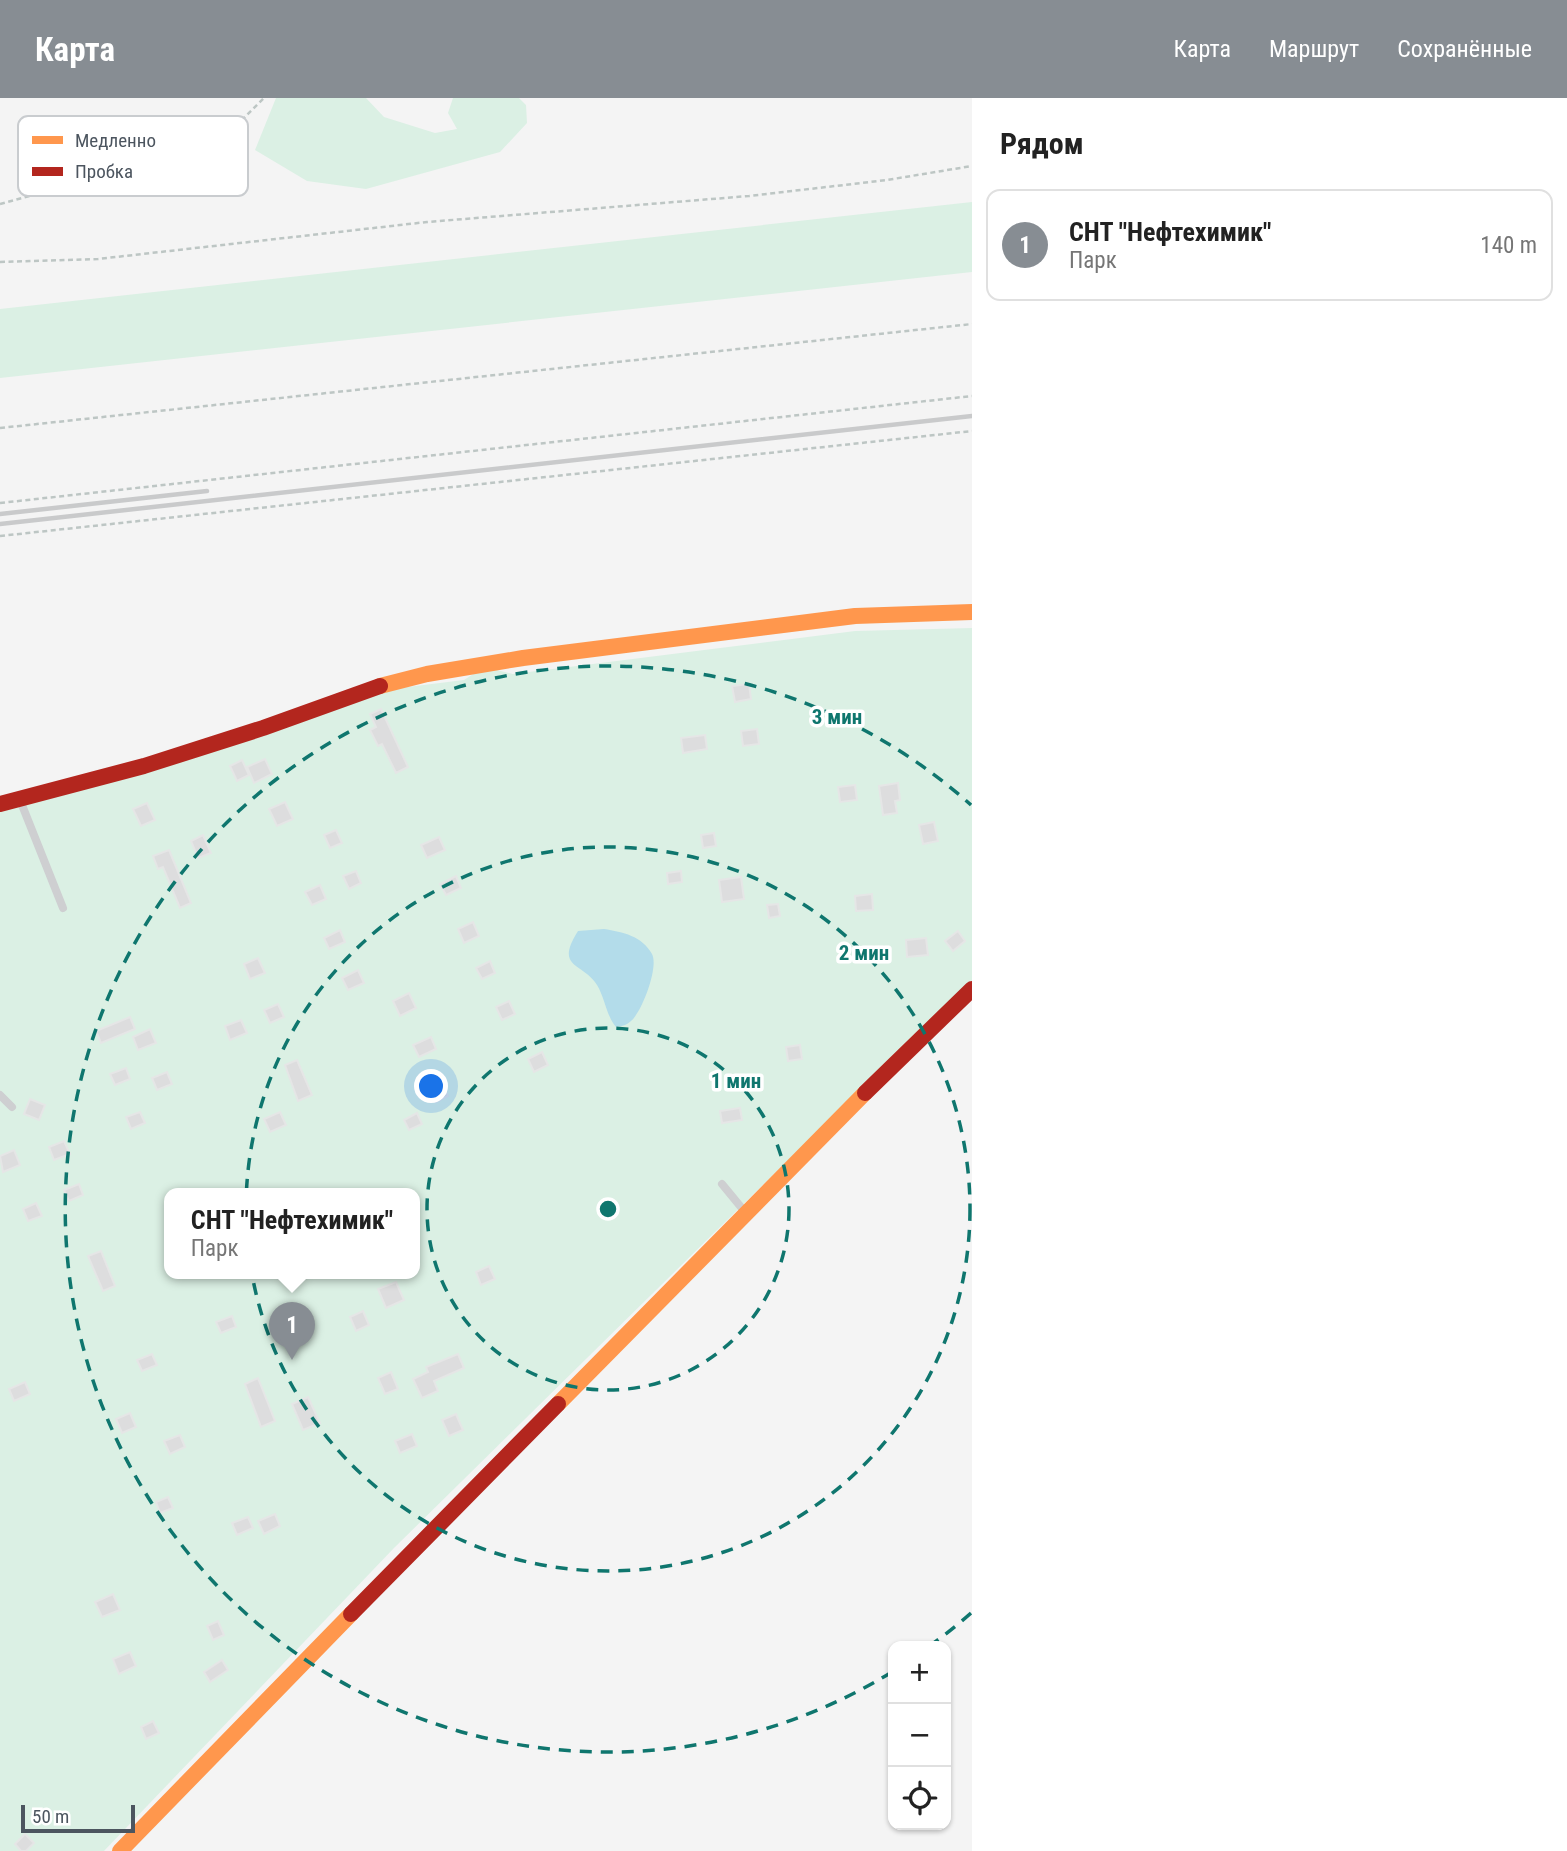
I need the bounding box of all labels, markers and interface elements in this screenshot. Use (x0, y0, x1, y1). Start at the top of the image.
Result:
text: Карта (35, 30, 115, 69)
text: Карта (1174, 35, 1231, 63)
text: Маршрут (1269, 35, 1359, 63)
text: Сохранённые (1397, 35, 1532, 63)
legend (18, 116, 248, 196)
text: Рядом (1000, 126, 1084, 161)
text: Медленно (75, 129, 156, 152)
text: Пробка (75, 160, 133, 183)
text: СНТ "Нефтехимик" (1069, 217, 1271, 247)
text: 1 (1019, 232, 1031, 259)
text: 140 m (1480, 232, 1537, 259)
text: Парк (1069, 247, 1117, 274)
text: 3 мин (812, 705, 862, 729)
text: 2 мин (839, 941, 889, 965)
your location (414, 1069, 448, 1103)
text: 1 мин (711, 1069, 761, 1093)
popup (164, 1188, 420, 1279)
centre of rings (596, 1197, 620, 1221)
text: СНТ "Нефтехимик" (191, 1205, 393, 1235)
text: Парк (191, 1235, 239, 1262)
pin: 1 (269, 1302, 315, 1360)
map controls (888, 1641, 951, 1830)
button: + (888, 1641, 951, 1704)
button: − (888, 1704, 951, 1767)
button: locate (888, 1767, 951, 1830)
scale bar (21, 1802, 135, 1834)
text: 50 m (32, 1805, 69, 1828)

